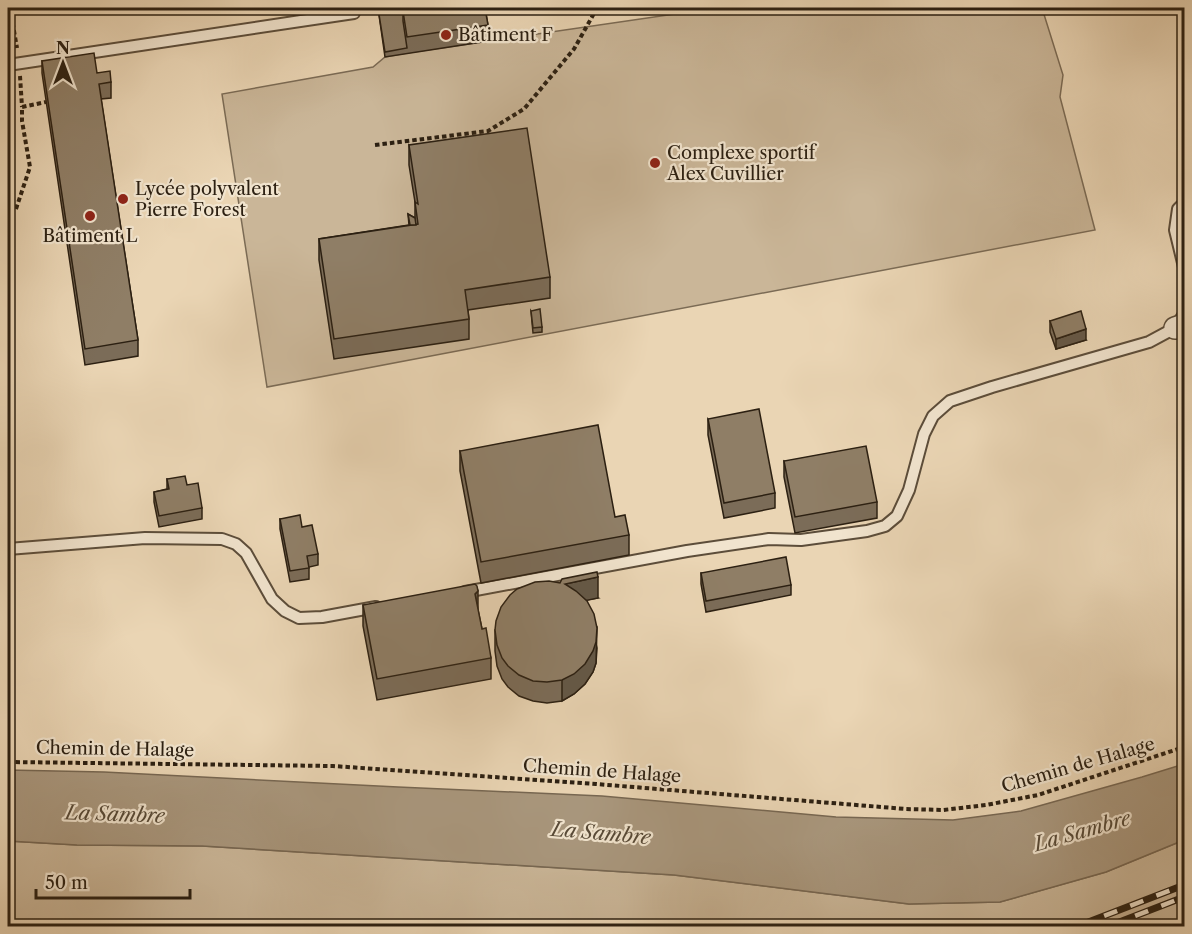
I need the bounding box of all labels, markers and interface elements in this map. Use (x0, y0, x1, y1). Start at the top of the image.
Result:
place label: Bâtiment F (458, 24, 553, 46)
marker: Bâtiment F (439, 28, 453, 42)
north arrow (33, 33, 93, 93)
text: N (56, 38, 70, 58)
place label: Complexe sportif Alex Cuvillier (666, 142, 818, 185)
marker: Complexe sportif Alex Cuvillier (648, 156, 662, 170)
place label: Lycée polyvalent Pierre Forest (135, 178, 280, 221)
marker: Lycée polyvalent Pierre Forest (116, 192, 130, 206)
marker: Bâtiment L (83, 209, 97, 223)
place label: Bâtiment L (43, 225, 138, 247)
street label: Chemin de Halage (999, 733, 1157, 797)
street label: Chemin de Halage (36, 737, 194, 761)
street label: Chemin de Halage (522, 754, 682, 788)
water label: La Sambre (63, 800, 166, 828)
water label: La Sambre (1029, 805, 1134, 857)
water label: La Sambre (548, 817, 653, 849)
scale bar (36, 862, 190, 900)
text: 50 m (45, 872, 88, 894)

